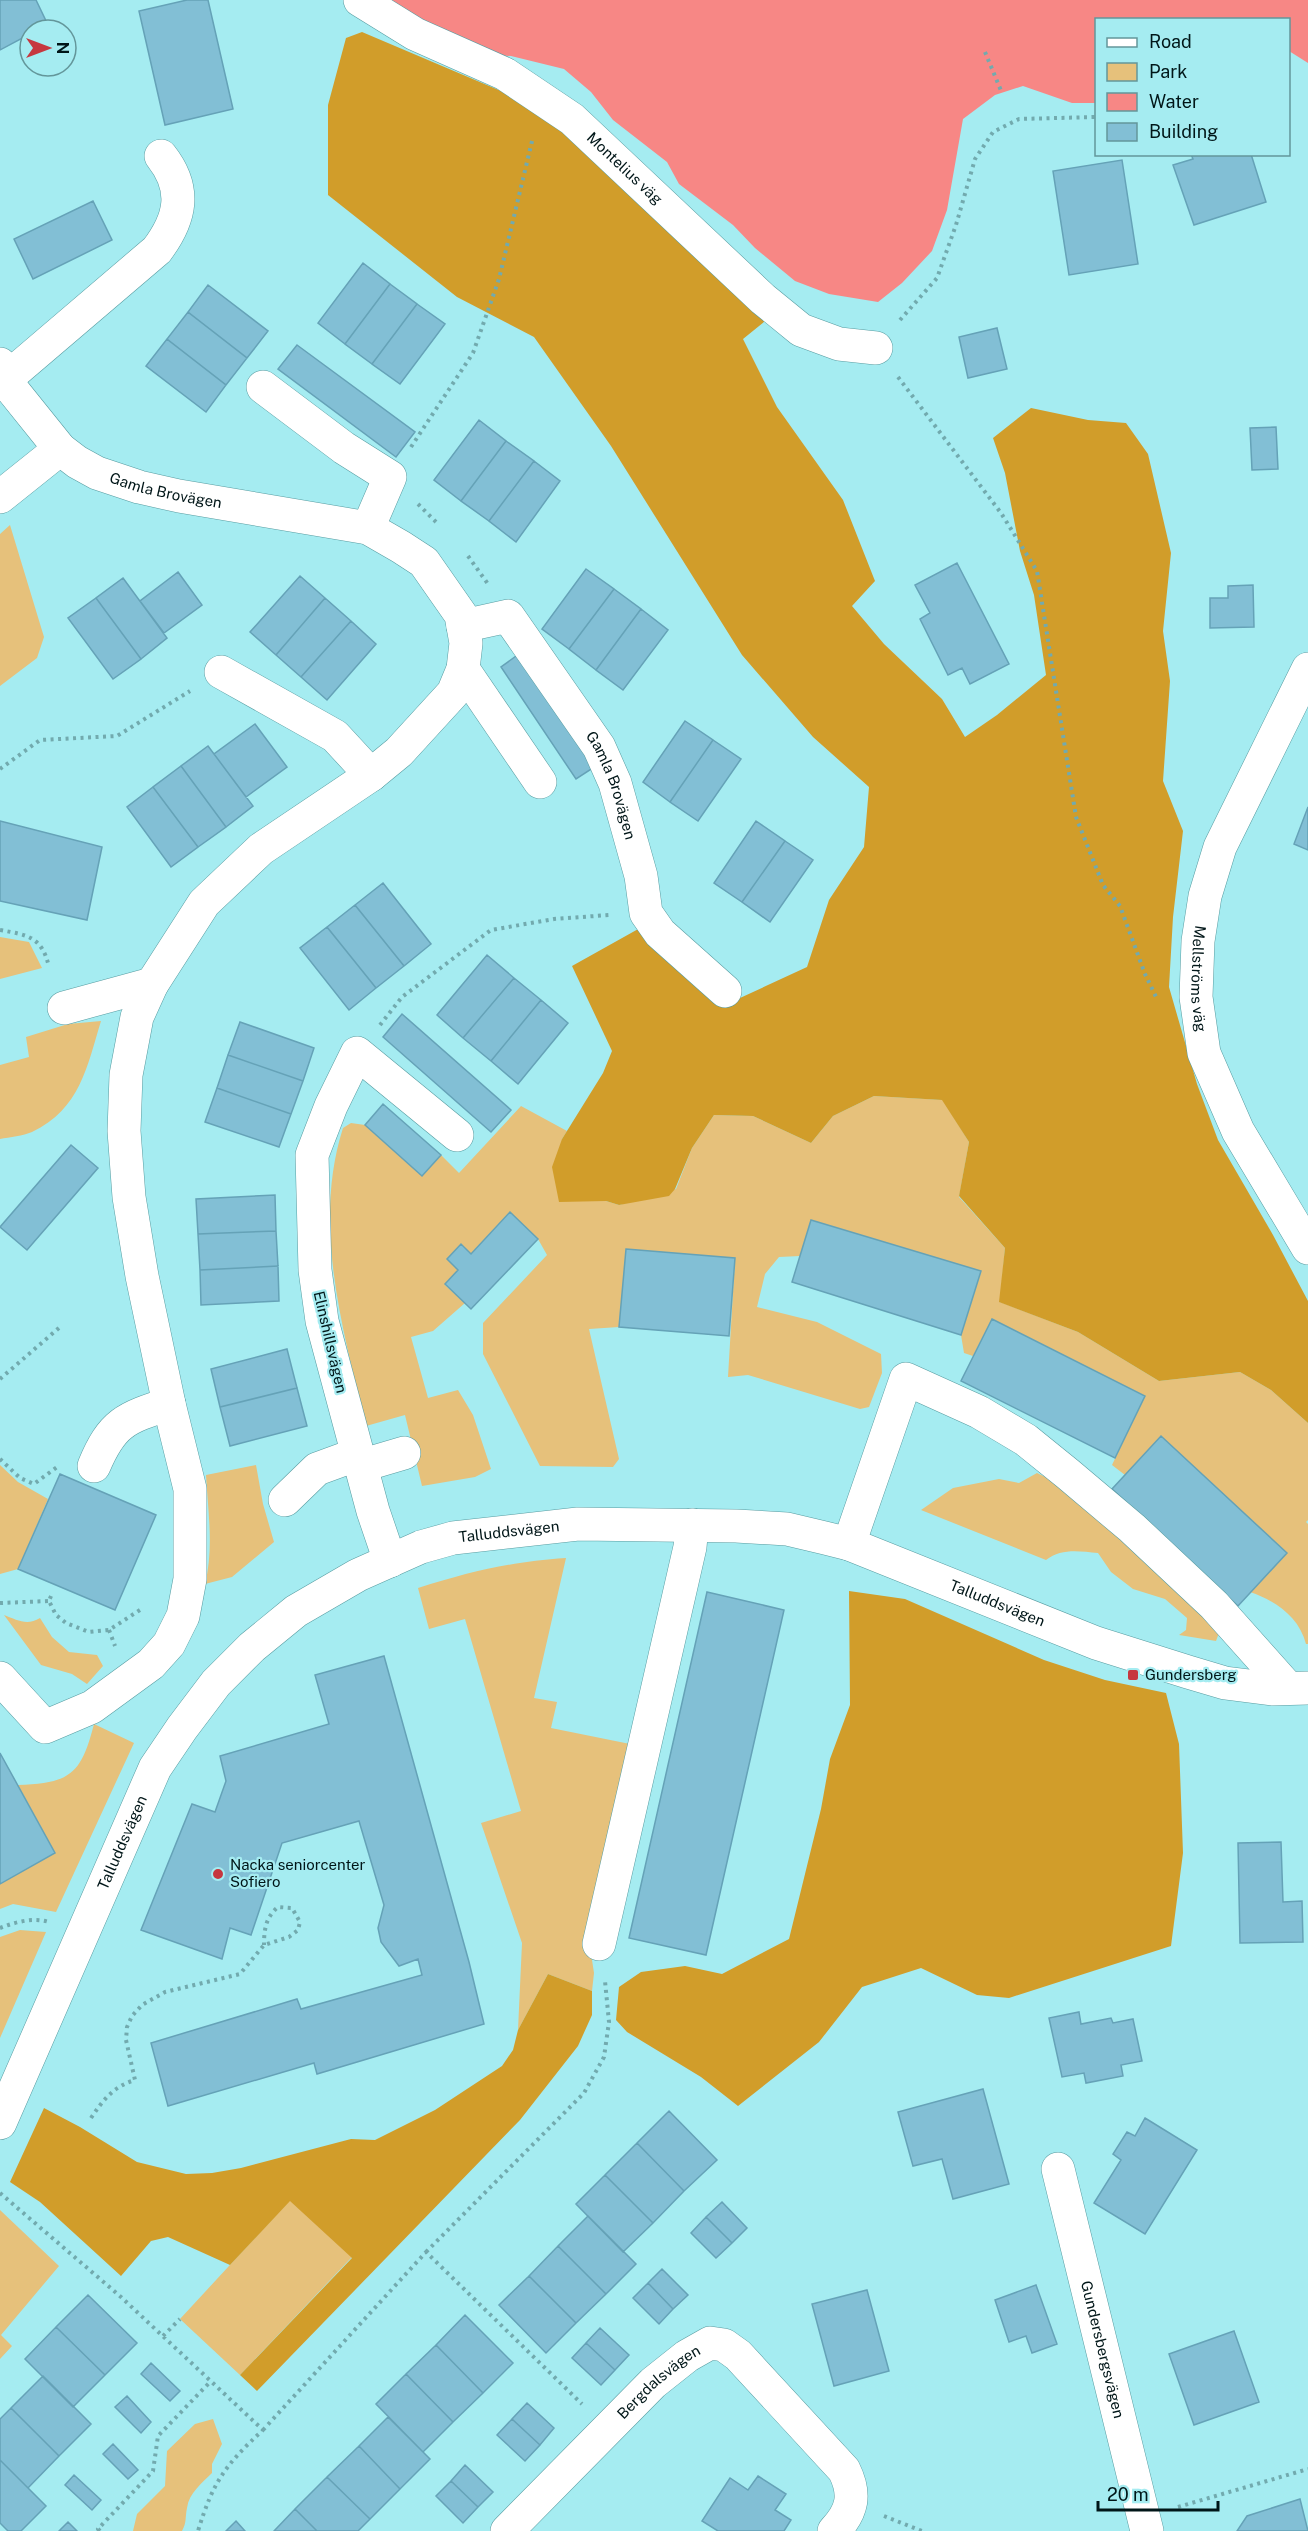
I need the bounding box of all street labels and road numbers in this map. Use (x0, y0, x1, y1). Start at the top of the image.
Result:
street label: Montelius väg (584, 129, 666, 208)
street label: Gamla Brovägen (107, 469, 223, 511)
street label: Gamla Brovägen (583, 728, 639, 841)
street label: Mellströms väg (1188, 924, 1210, 1033)
street label: Elinshillsvägen (310, 1289, 350, 1395)
street label: Talluddsvägen (458, 1517, 560, 1545)
street label: Talluddsvägen (947, 1576, 1047, 1630)
street label: Talluddsvägen (94, 1793, 150, 1892)
street label: Gundersbergsvägen (1078, 2279, 1128, 2420)
street label: Bergdalsvägen (614, 2341, 703, 2422)

